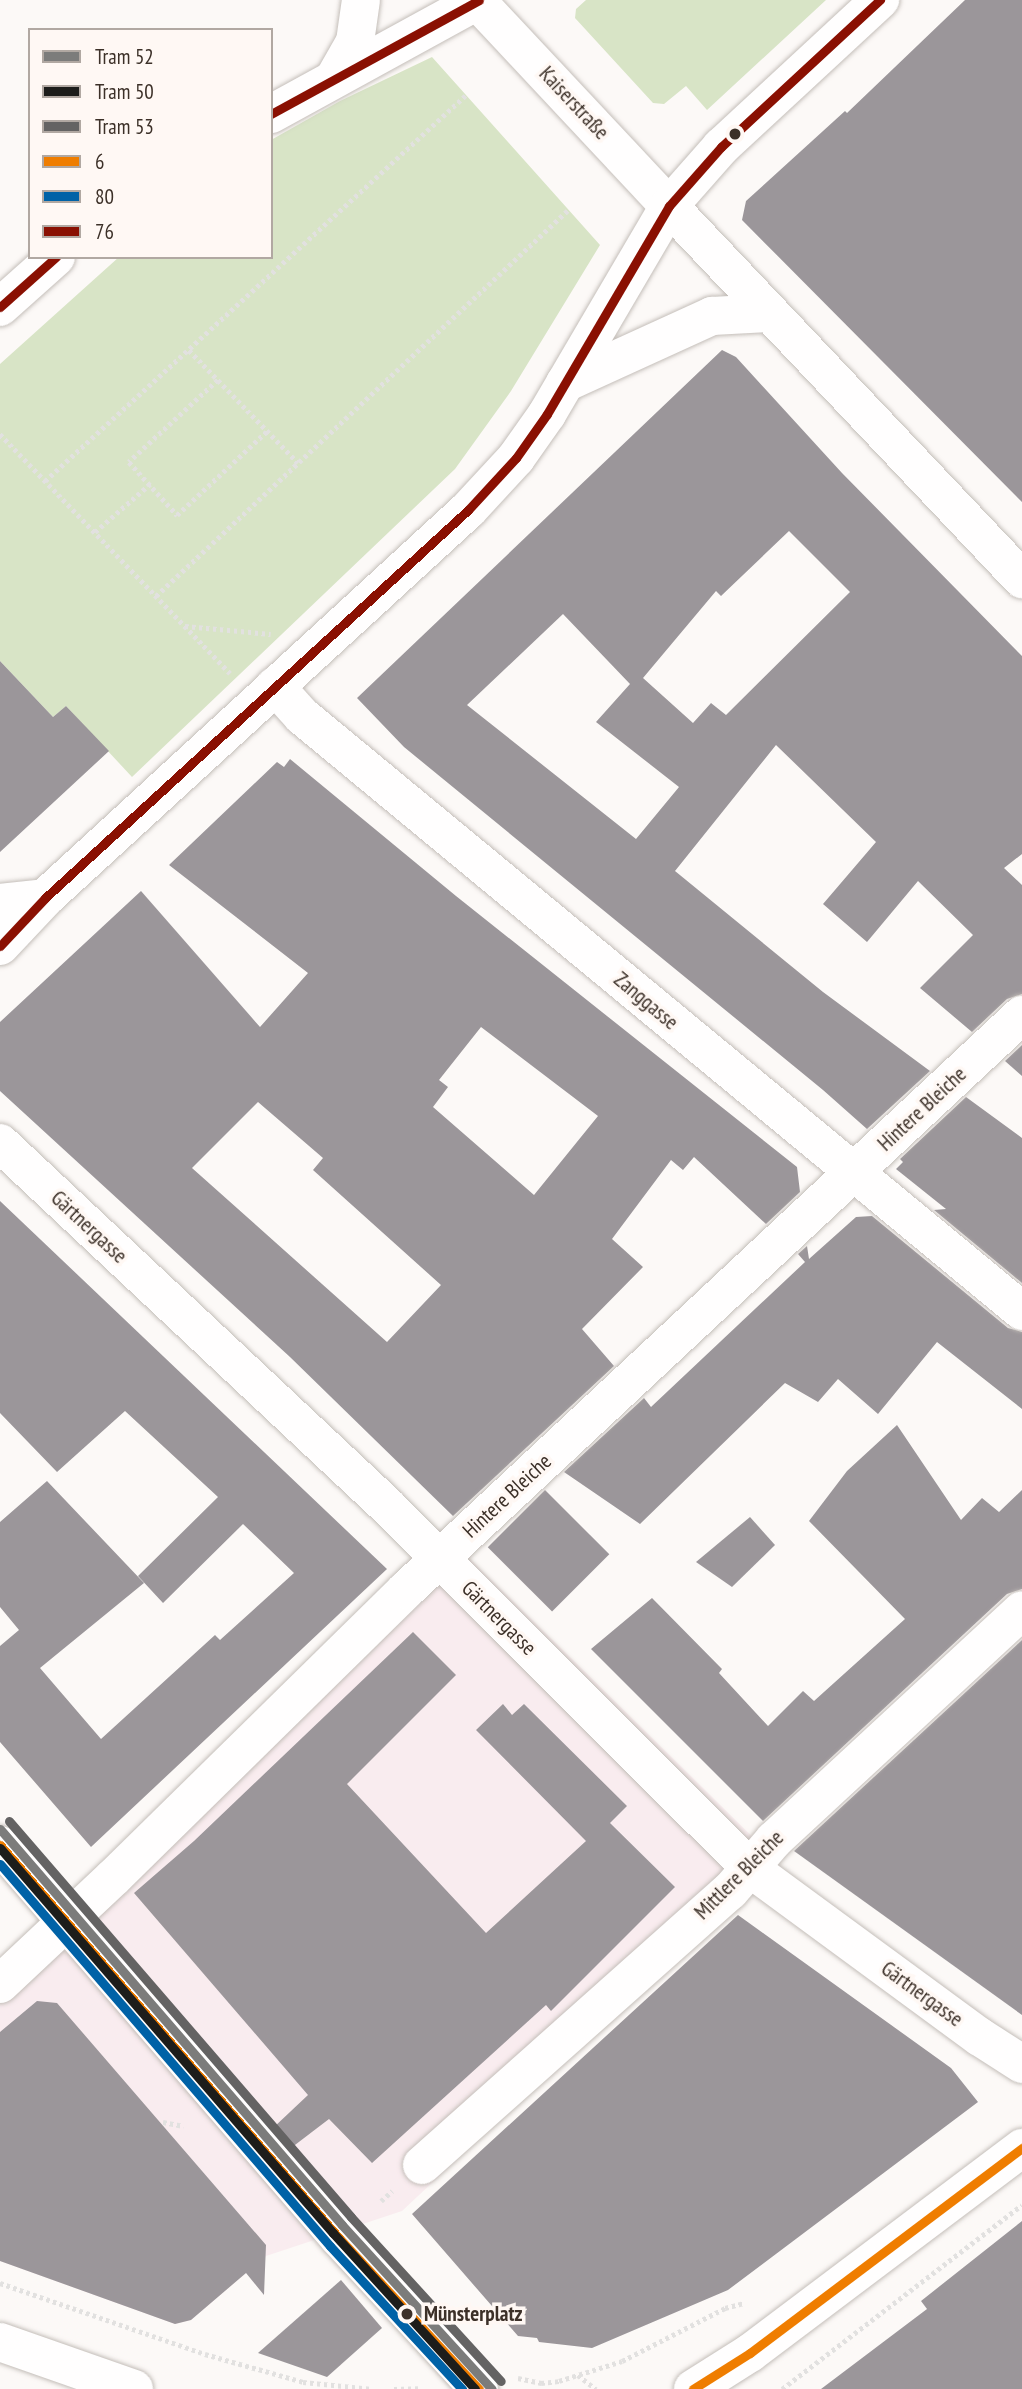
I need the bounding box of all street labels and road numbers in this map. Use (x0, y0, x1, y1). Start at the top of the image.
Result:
street label: Kaiserstraße (534, 61, 614, 145)
street label: Zanggasse (609, 967, 683, 1035)
street label: Hintere Bleiche (873, 1062, 971, 1156)
street label: Gärtnergasse (46, 1185, 132, 1269)
street label: Hintere Bleiche (458, 1449, 556, 1543)
street label: Gärtnergasse (457, 1576, 541, 1660)
street label: Mittlere Bleiche (689, 1825, 789, 1925)
street label: Gärtnergasse (876, 1956, 968, 2032)

